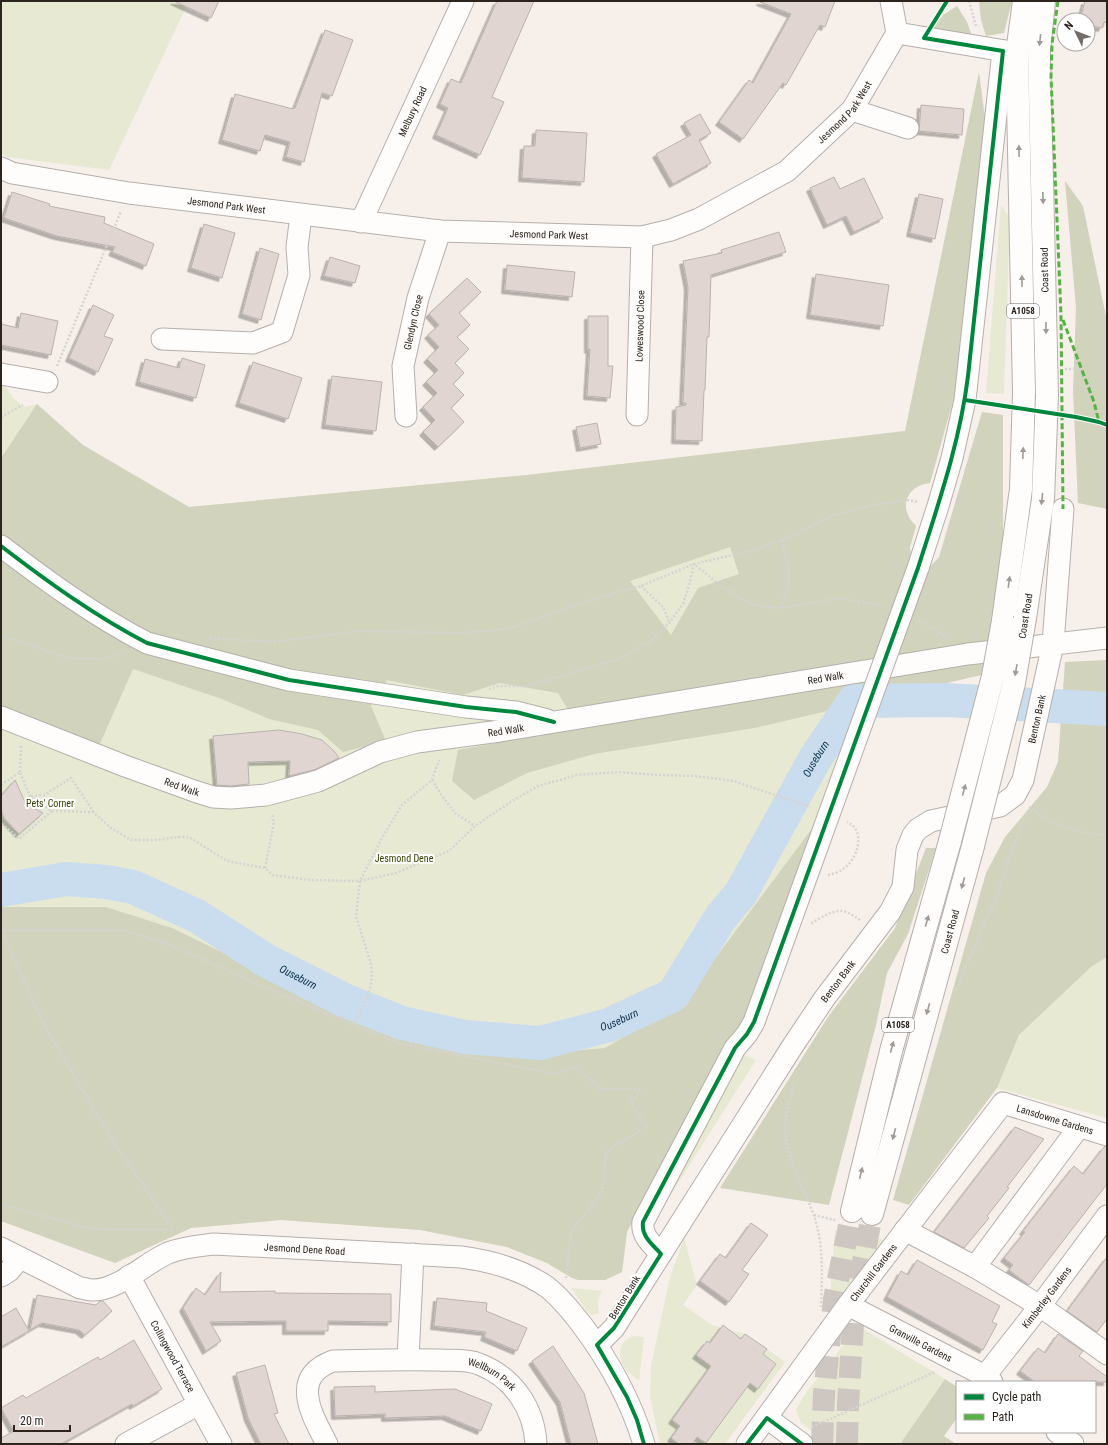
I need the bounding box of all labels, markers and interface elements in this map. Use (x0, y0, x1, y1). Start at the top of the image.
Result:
north arrow (1056, 12, 1096, 52)
text: N (1062, 18, 1076, 32)
one-way arrow (1037, 34, 1043, 46)
street label: Jesmond Park West (815, 79, 874, 146)
street label: Melbury Road (396, 85, 429, 138)
one-way arrow (1016, 144, 1022, 157)
one-way arrow (1039, 192, 1046, 204)
street label: Jesmond Park West (187, 195, 266, 216)
street label: Jesmond Park West (509, 228, 588, 241)
street label: Coast Road (1039, 247, 1050, 293)
one-way arrow (1019, 274, 1025, 287)
street label: Loweswood Close (633, 290, 647, 362)
street label: Glendyn Close (402, 293, 425, 351)
road number: A1058 (1007, 304, 1039, 318)
one-way arrow (1042, 322, 1049, 334)
one-way arrow (1019, 447, 1026, 459)
one-way arrow (1039, 493, 1046, 506)
one-way arrow (1006, 576, 1012, 588)
street label: Coast Road (1017, 593, 1034, 639)
one-way arrow (1013, 664, 1019, 677)
street label: Red Walk (807, 669, 845, 686)
street label: Benton Bank (1026, 693, 1048, 744)
street label: Red Walk (487, 722, 525, 739)
water label: Ouseburn (800, 738, 832, 779)
street label: Red Walk (163, 776, 201, 799)
one-way arrow (961, 784, 967, 796)
park label: Pets' Corner (26, 798, 74, 809)
park label: Jesmond Dene (375, 853, 434, 864)
one-way arrow (960, 878, 966, 890)
street label: Coast Road (939, 908, 961, 955)
one-way arrow (924, 915, 930, 927)
street label: Benton Bank (819, 958, 858, 1004)
water label: Ouseburn (277, 962, 319, 992)
one-way arrow (925, 1003, 931, 1015)
water label: Ouseburn (599, 1006, 640, 1034)
road number: A1058 (882, 1018, 914, 1032)
one-way arrow (889, 1040, 895, 1052)
street label: Lansdowne Gardens (1015, 1102, 1095, 1137)
one-way arrow (891, 1128, 897, 1140)
one-way arrow (859, 1167, 865, 1179)
street label: Churchill Gardens (848, 1241, 899, 1304)
street label: Jesmond Dene Road (264, 1242, 345, 1257)
street label: Kimberley Gardens (1020, 1264, 1074, 1330)
street label: Benton Bank (607, 1273, 642, 1321)
street label: Collingwood Terrace (148, 1318, 197, 1394)
street label: Granville Gardens (887, 1322, 954, 1364)
street label: Wellburn Park (467, 1356, 518, 1393)
legend (956, 1381, 1096, 1433)
text: Cycle path (992, 1390, 1042, 1404)
scale bar (14, 1407, 70, 1433)
text: Path (992, 1410, 1014, 1424)
text: 20 m (20, 1414, 44, 1428)

